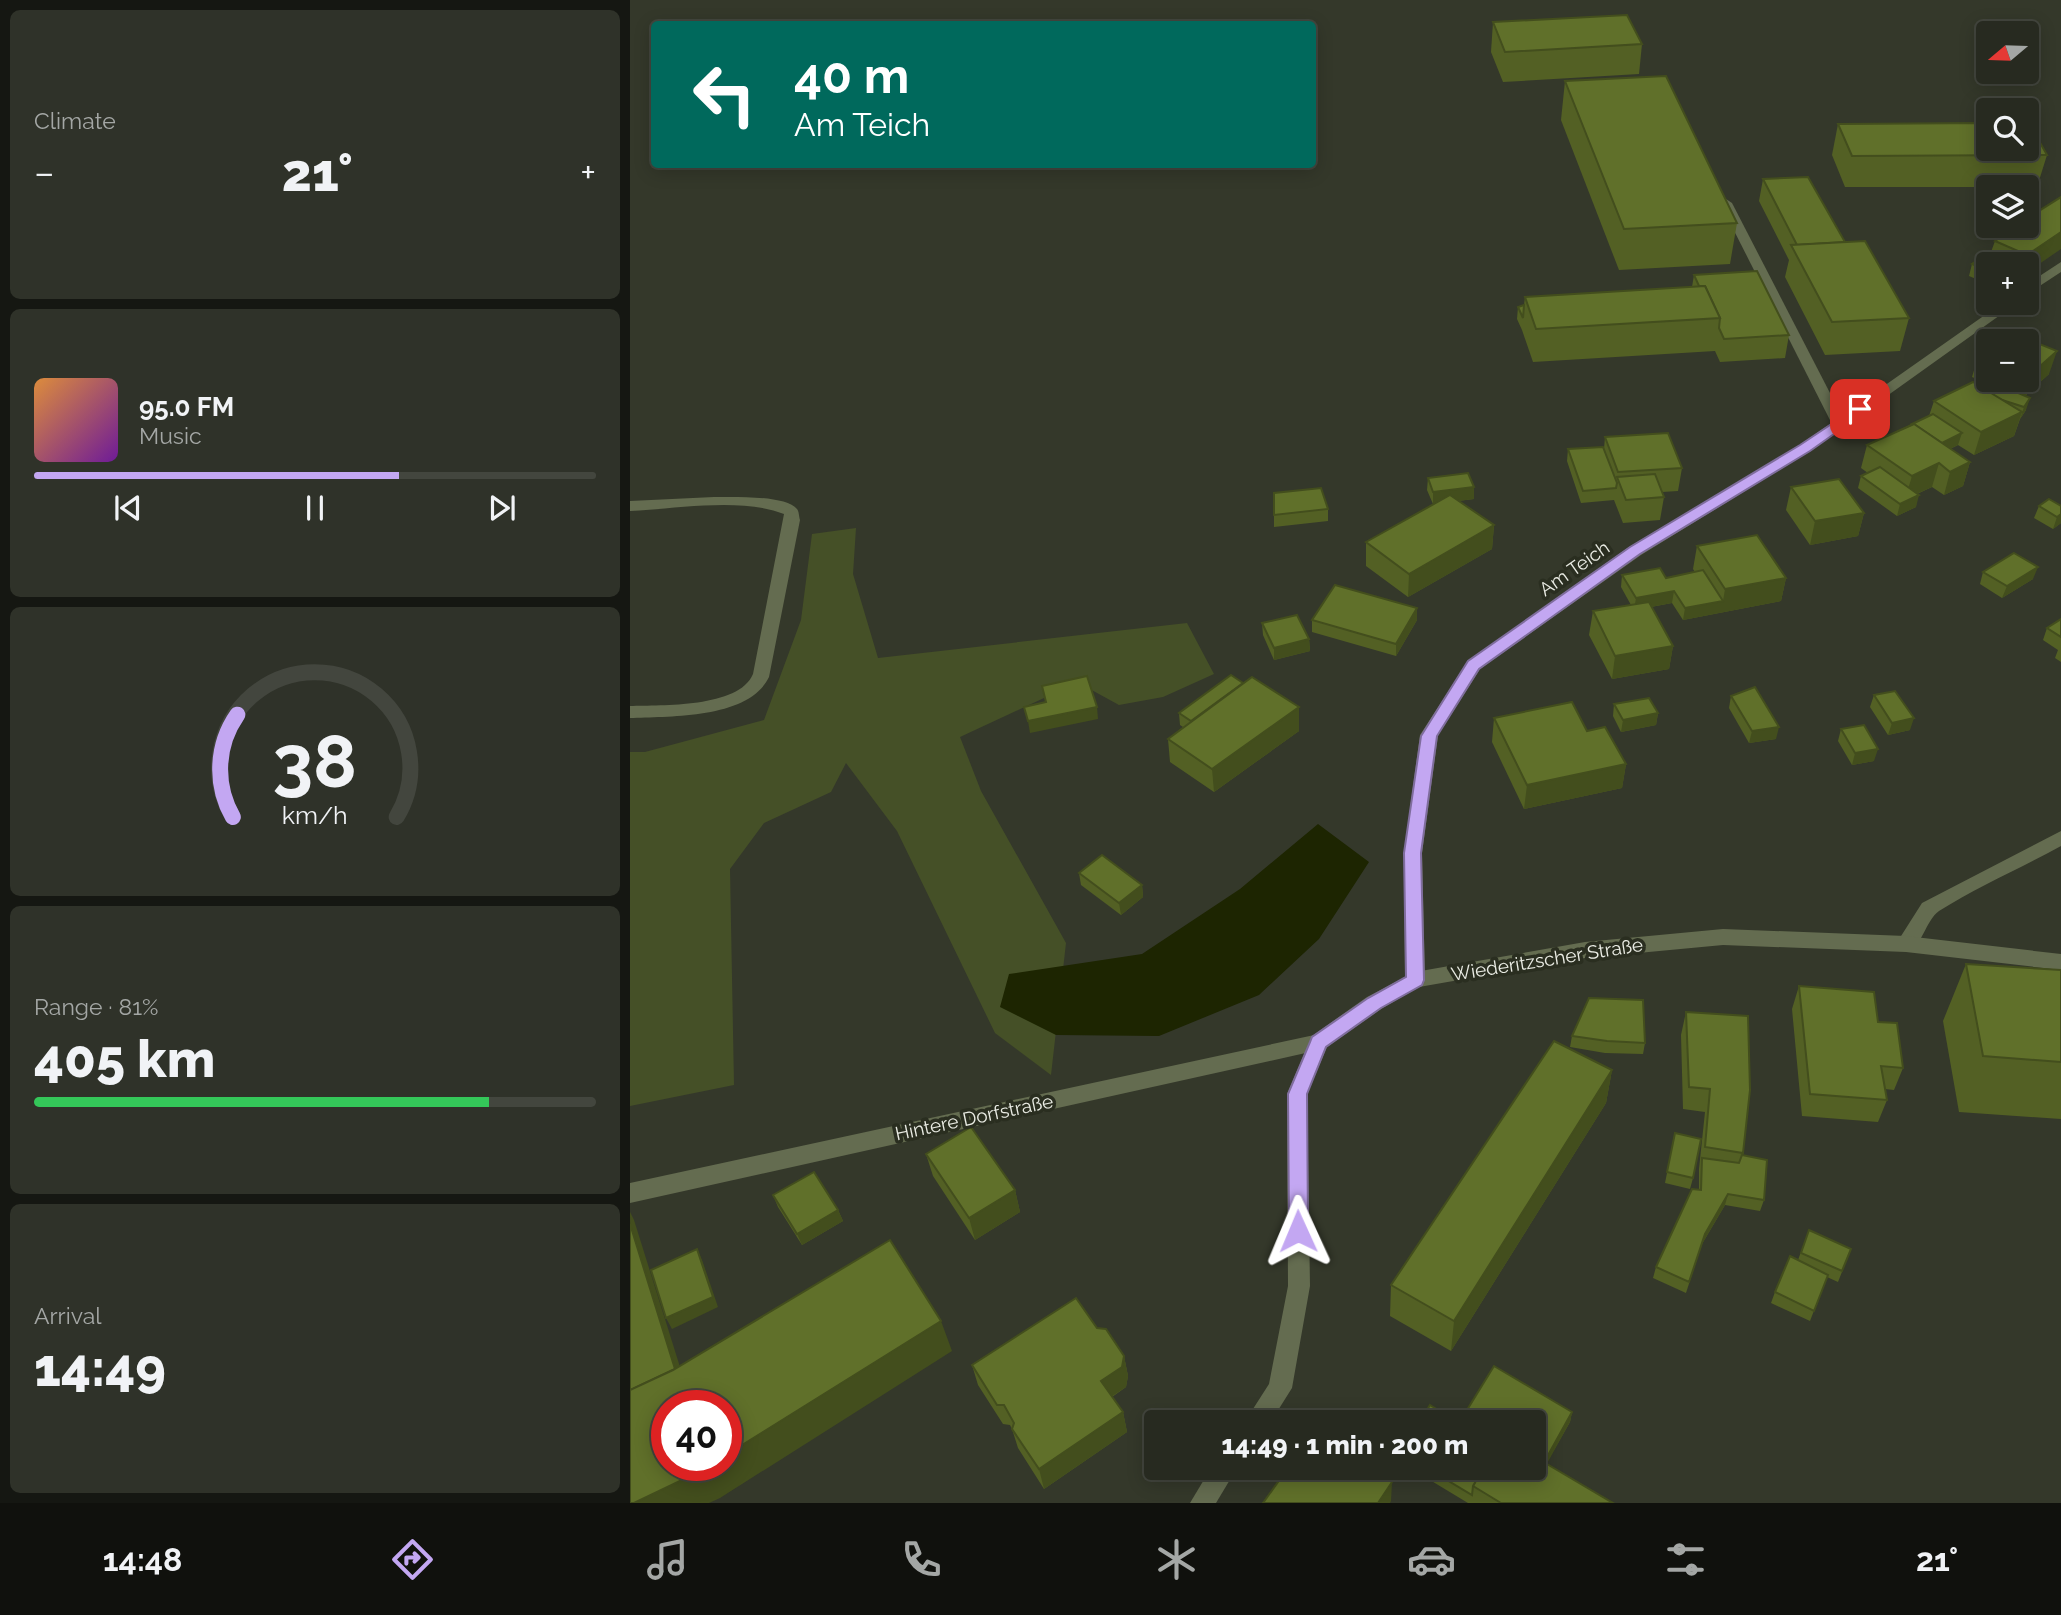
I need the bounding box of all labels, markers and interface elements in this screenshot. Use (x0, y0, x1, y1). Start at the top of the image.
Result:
north arrow (1976, 21, 2039, 84)
map controls (1976, 21, 2039, 392)
text: 40 m (794, 47, 909, 104)
icon: left (679, 49, 770, 140)
button: search (1976, 98, 2039, 161)
text: Am Teich (794, 106, 930, 143)
text: Climate (34, 107, 116, 134)
text: 21° (282, 142, 353, 203)
text: − (34, 150, 54, 195)
text: + (580, 150, 596, 195)
button: layers (1976, 175, 2039, 238)
button: + (1976, 252, 2039, 315)
button: − (1976, 329, 2039, 392)
pin (1830, 379, 1890, 439)
icon: arrive (1841, 390, 1879, 428)
text: 95.0 FM (139, 392, 234, 422)
text: Music (139, 422, 202, 449)
icon: previous (109, 489, 147, 527)
icon: pause (296, 489, 334, 527)
icon: next (483, 489, 521, 527)
street label: Am Teich (1535, 536, 1613, 600)
text: 38 (273, 720, 357, 805)
text: km/h (282, 800, 348, 830)
street label: Wiederitzscher Straße (1450, 933, 1644, 985)
text: Range · 81% (34, 993, 158, 1020)
text: 405 km (34, 1028, 215, 1089)
street label: Hintere Dorfstraße (893, 1090, 1055, 1144)
position arrow (1261, 1194, 1335, 1268)
text: Arrival (34, 1302, 101, 1329)
text: 14:49 (34, 1337, 166, 1398)
speed limit sign: 40 (651, 1390, 742, 1481)
text: 14:49 · 1 min · 200 m (1222, 1430, 1468, 1460)
icon: directions (388, 1535, 437, 1584)
icon: music (643, 1535, 692, 1584)
icon: phone (897, 1535, 946, 1584)
icon: climate (1152, 1535, 1201, 1584)
icon: car (1407, 1535, 1456, 1584)
icon: filters (1661, 1535, 1710, 1584)
text: 14:48 (103, 1541, 182, 1578)
text: 21° (1916, 1541, 1958, 1578)

